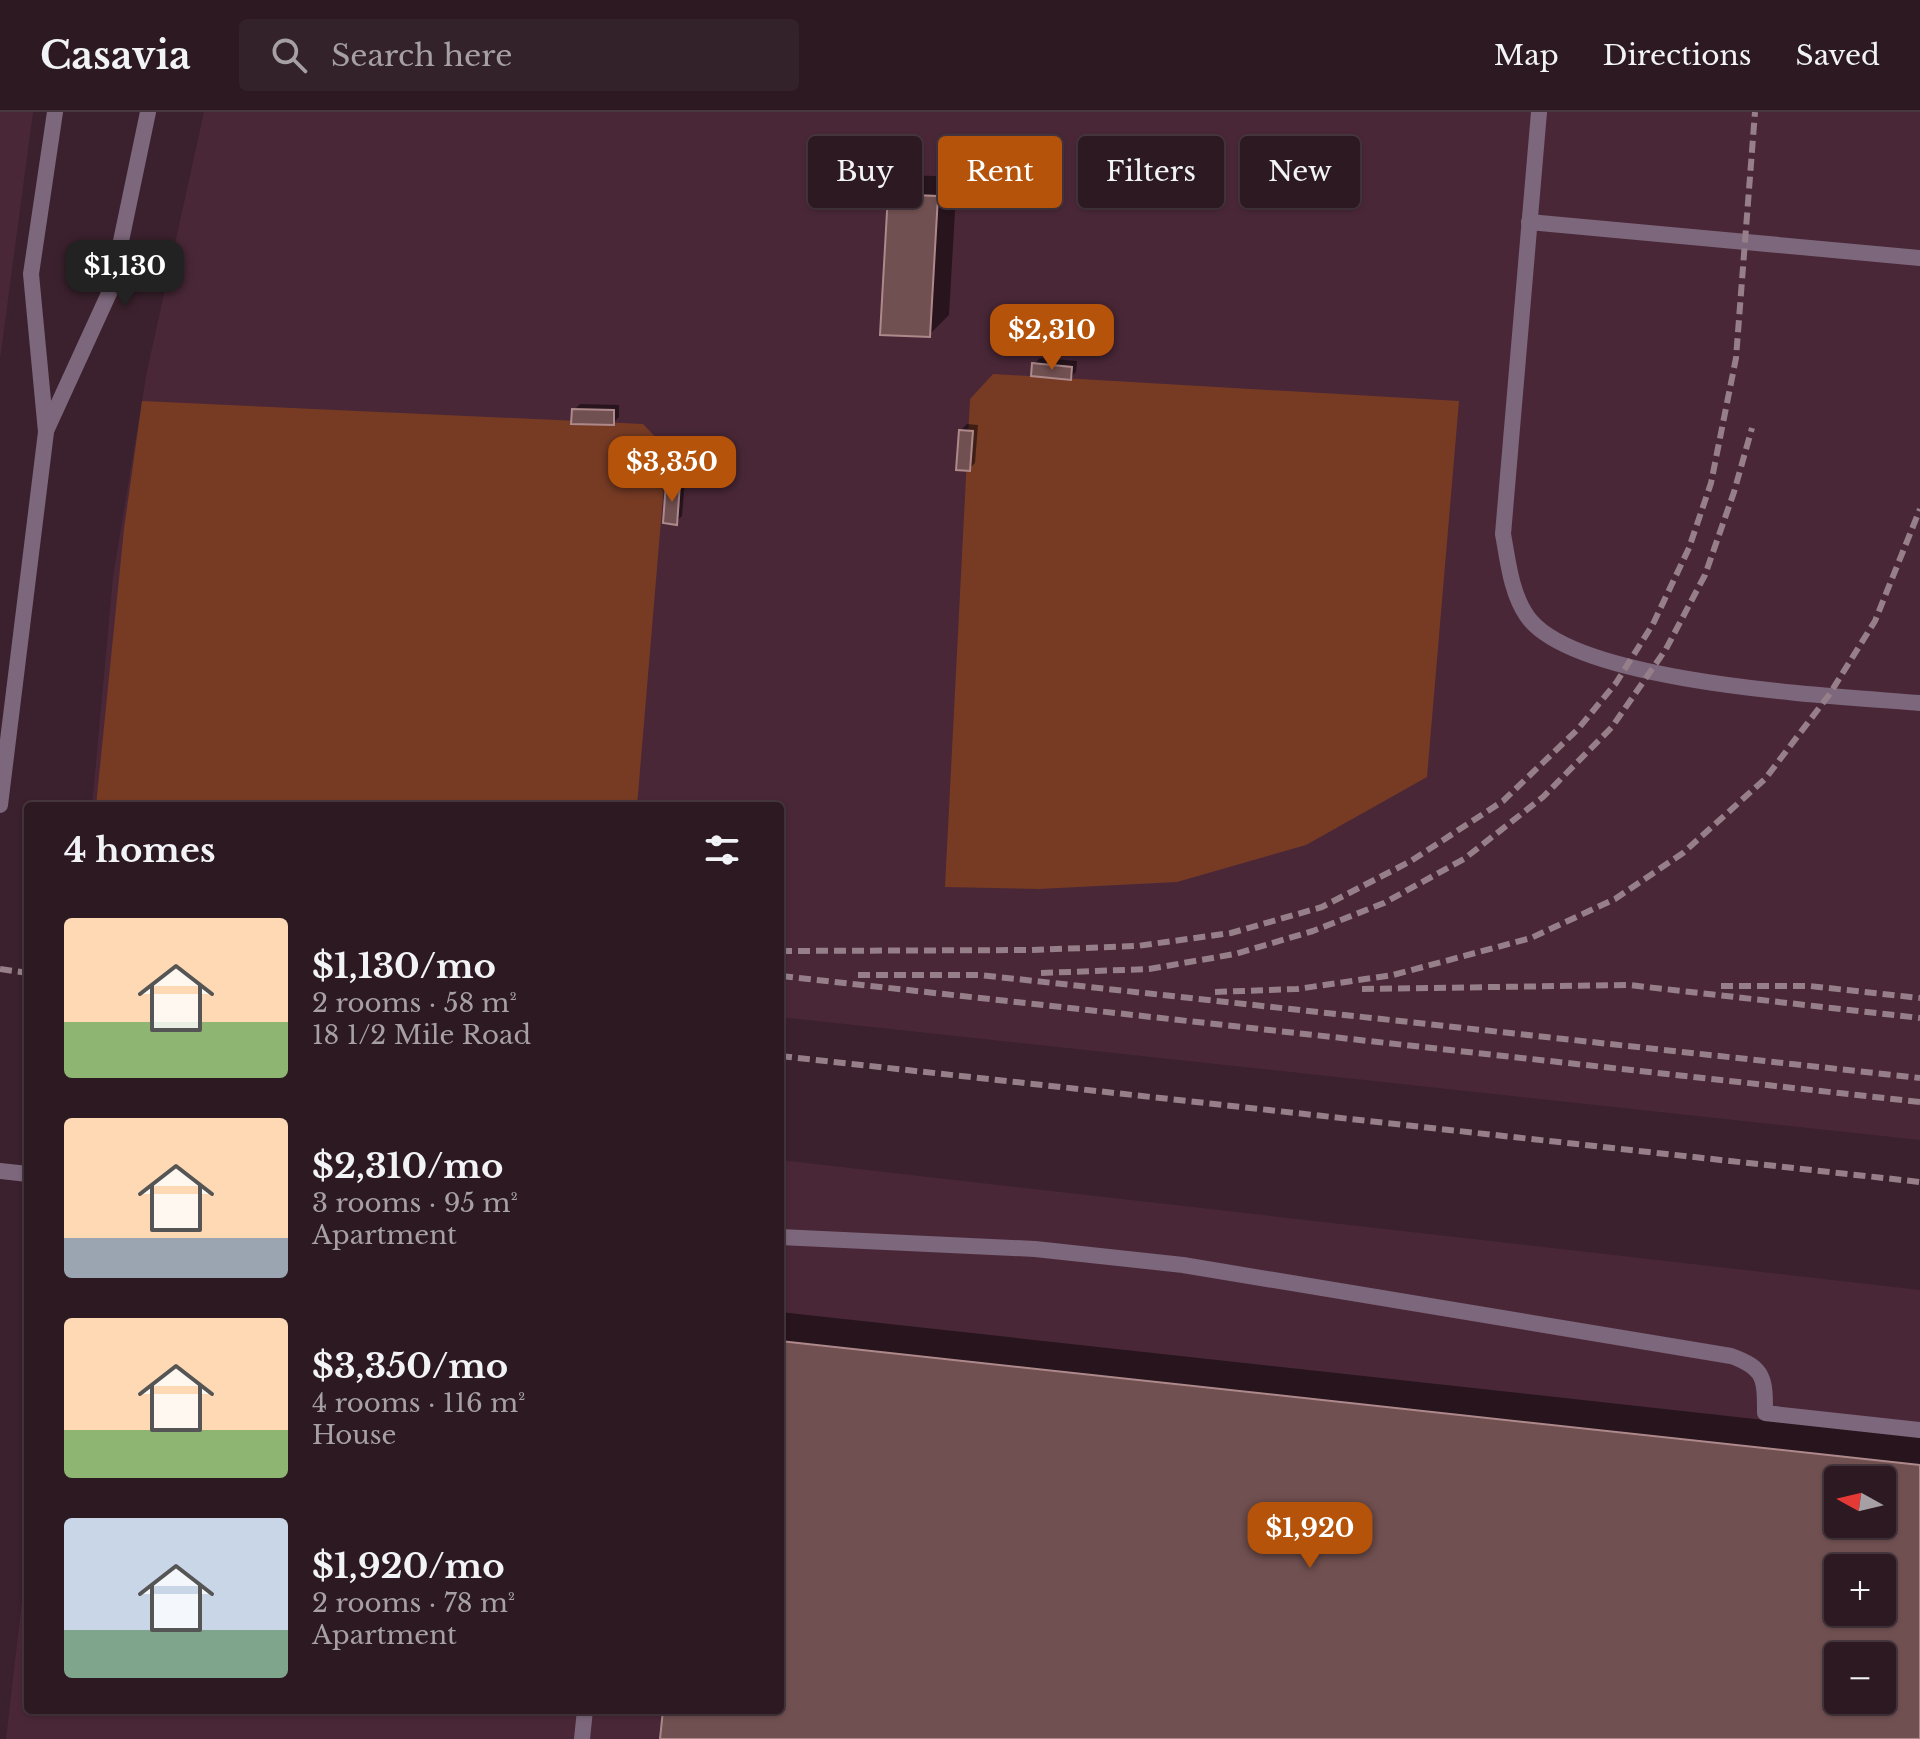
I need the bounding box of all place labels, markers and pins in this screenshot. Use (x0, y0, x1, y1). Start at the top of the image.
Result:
pin: $1,130 (60, 240, 190, 308)
pin: $2,310 (987, 304, 1117, 372)
pin: $3,350 (607, 436, 737, 504)
pin: $1,920 (1245, 1502, 1375, 1570)

